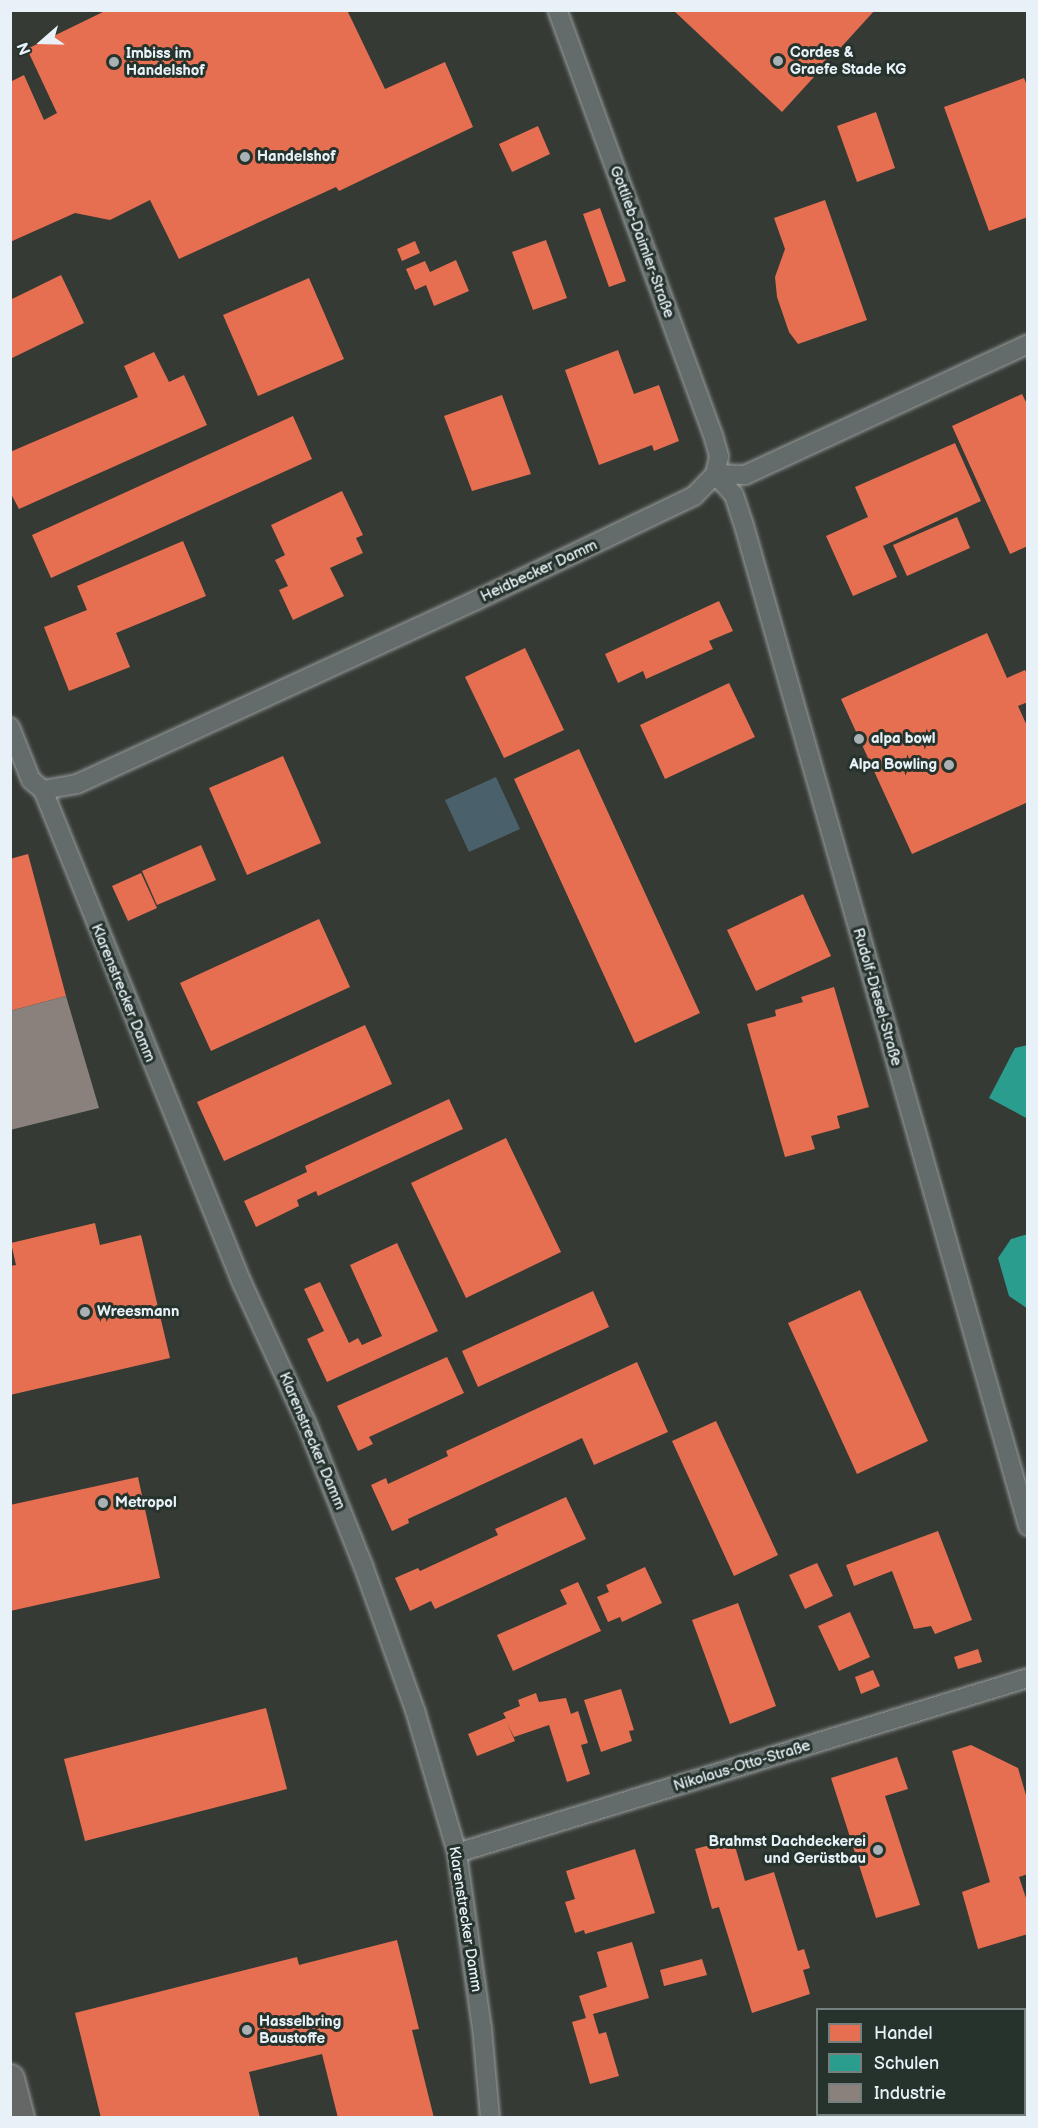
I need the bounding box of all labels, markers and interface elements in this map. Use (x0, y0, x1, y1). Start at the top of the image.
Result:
north arrow (12, 12, 72, 72)
text: N (14, 39, 36, 57)
place label: Cordes & Graefe Stade KG (790, 43, 906, 78)
place label: Imbiss im Handelshof (126, 44, 205, 79)
marker: Cordes & Graefe Stade KG (771, 54, 785, 68)
marker: Imbiss im Handelshof (107, 55, 121, 69)
place label: Handelshof (257, 148, 336, 166)
marker: Handelshof (238, 150, 252, 164)
street label: Gottlieb-Daimler-Straße (606, 163, 678, 321)
street label: Heidbecker Damm (478, 536, 600, 606)
place label: alpa bowl (871, 730, 936, 748)
marker: alpa bowl (852, 732, 866, 746)
place label: Alpa Bowling (850, 756, 937, 774)
marker: Alpa Bowling (942, 758, 956, 772)
street label: Klarenstrecker Damm (87, 921, 159, 1065)
street label: Rudolf-Diesel-Straße (849, 926, 905, 1068)
place label: Wreesmann (97, 1303, 179, 1321)
marker: Wreesmann (78, 1305, 92, 1319)
street label: Klarenstrecker Damm (275, 1370, 349, 1512)
place label: Metropol (115, 1494, 177, 1512)
marker: Metropol (96, 1496, 110, 1510)
street label: Nikolaus-Otto-Straße (671, 1737, 813, 1795)
place label: Brahmst Dachdeckerei und Gerüstbau (709, 1832, 866, 1867)
marker: Brahmst Dachdeckerei und Gerüstbau (871, 1843, 885, 1857)
street label: Klarenstrecker Damm (445, 1845, 485, 1993)
legend (816, 2008, 1026, 2116)
place label: Hasselbring Baustoffe (259, 2012, 341, 2047)
marker: Hasselbring Baustoffe (240, 2023, 254, 2037)
text: Handel (874, 2023, 933, 2044)
text: Schulen (874, 2053, 939, 2074)
text: Industrie (874, 2083, 946, 2104)

